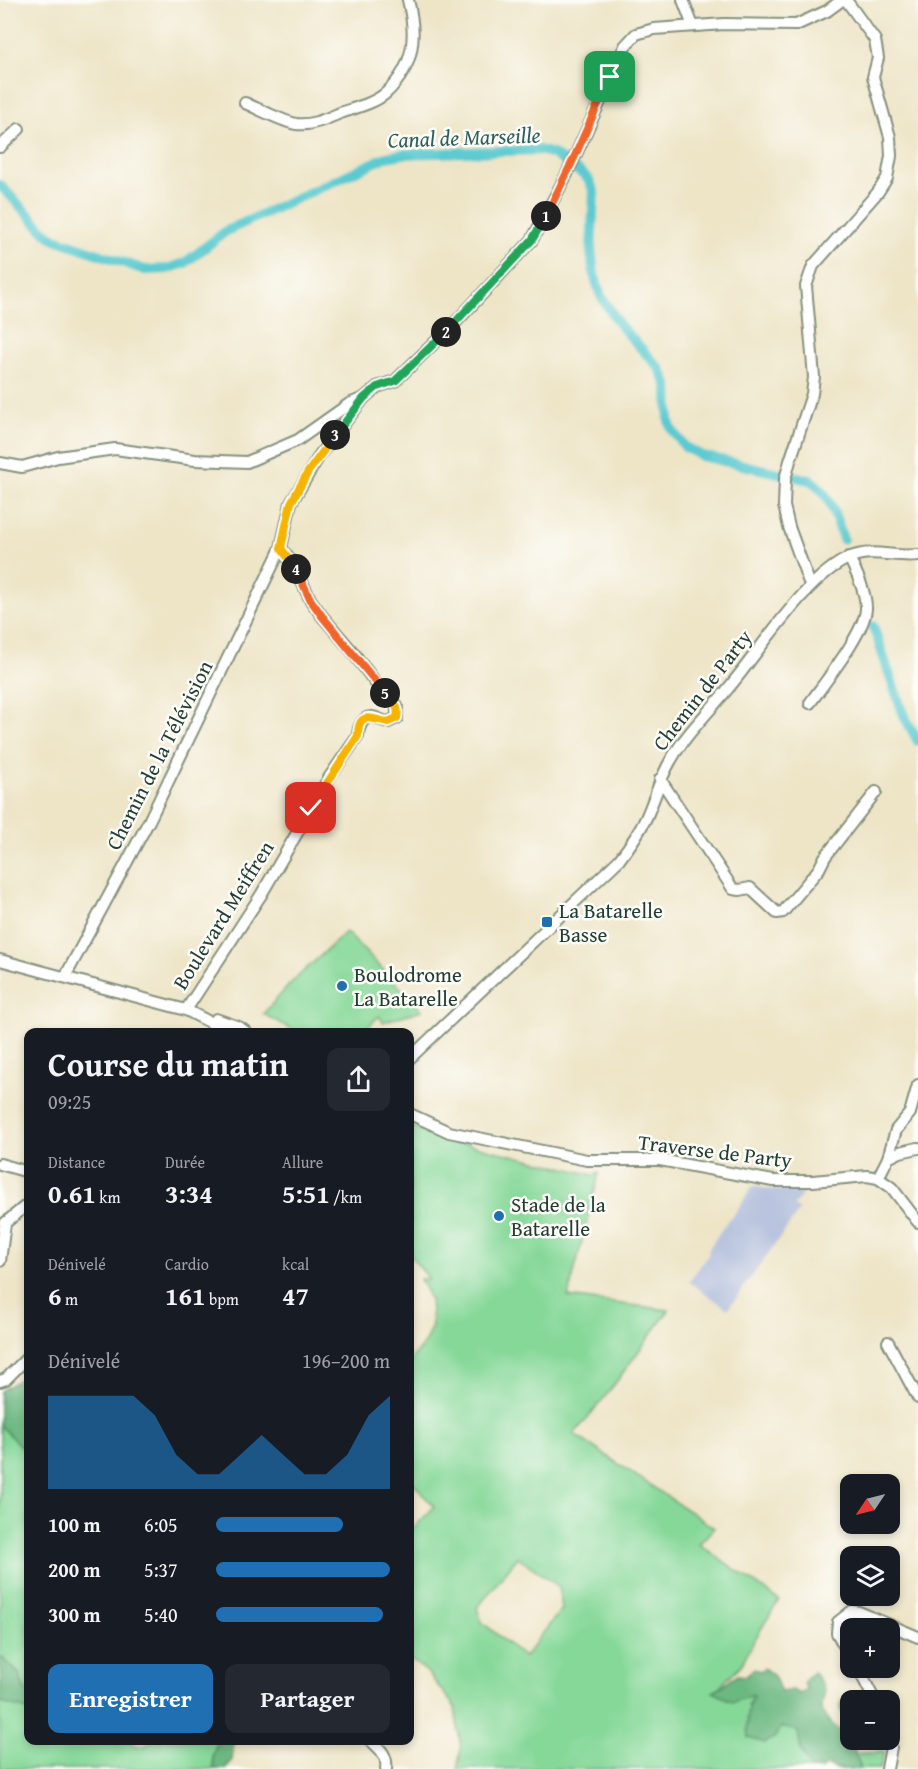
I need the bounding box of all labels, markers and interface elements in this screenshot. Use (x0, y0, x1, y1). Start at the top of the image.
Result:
pin (584, 51, 635, 102)
icon: arrive (593, 60, 626, 93)
water label: Canal de Marseille (387, 118, 541, 156)
pin: 1 (531, 201, 561, 231)
text: 1 (542, 204, 550, 228)
pin: 2 (431, 317, 461, 347)
text: 2 (442, 320, 450, 344)
pin: 3 (320, 420, 350, 450)
text: 3 (331, 423, 339, 447)
pin: 4 (281, 554, 311, 584)
text: 4 (292, 557, 300, 581)
street label: Chemin de Party (645, 623, 759, 757)
street label: Chemin de la Télévision (98, 655, 220, 855)
pin: 5 (370, 678, 400, 708)
text: 5 (381, 681, 389, 705)
pin (285, 782, 336, 833)
icon: check (294, 791, 327, 824)
street label: Boulevard Meiffren (165, 834, 281, 995)
place label: La Batarelle Basse (559, 895, 663, 950)
marker: La Batarelle Basse (540, 915, 554, 929)
place label: Boulodrome La Batarelle (354, 959, 462, 1014)
marker: Boulodrome La Batarelle (335, 979, 349, 993)
text: Course du matin (48, 1040, 289, 1088)
button: share (327, 1048, 390, 1111)
text: 09:25 (48, 1087, 91, 1116)
street label: Traverse de Party (636, 1126, 794, 1176)
text: Distance (48, 1150, 105, 1174)
text: Durée (165, 1150, 205, 1174)
text: Allure (282, 1150, 323, 1174)
text: 0.61 (48, 1174, 96, 1213)
text: 3:34 (165, 1174, 213, 1213)
text: 5:51 (282, 1174, 330, 1213)
text: km (96, 1185, 120, 1209)
text: /km (330, 1185, 362, 1209)
place label: Stade de la Batarelle (511, 1189, 606, 1244)
marker: Stade de la Batarelle (492, 1209, 506, 1223)
text: Dénivelé (48, 1252, 106, 1276)
text: Cardio (165, 1252, 209, 1276)
text: kcal (282, 1252, 309, 1276)
text: 6 (48, 1276, 61, 1315)
text: 161 (165, 1276, 205, 1315)
text: 47 (282, 1276, 309, 1315)
text: m (61, 1287, 78, 1311)
text: bpm (205, 1287, 239, 1311)
text: Dénivelé (48, 1346, 120, 1375)
text: 196–200 m (302, 1346, 390, 1375)
north arrow (840, 1474, 900, 1534)
map controls (840, 1474, 900, 1750)
text: 100 m (48, 1510, 101, 1539)
text: 6:05 (144, 1510, 178, 1539)
button: layers (840, 1546, 900, 1606)
text: 200 m (48, 1555, 101, 1584)
text: 5:37 (144, 1555, 178, 1584)
text: 300 m (48, 1600, 101, 1629)
text: 5:40 (144, 1600, 178, 1629)
button: + (840, 1618, 900, 1678)
button: Enregistrer (48, 1664, 213, 1733)
button: Partager (225, 1664, 390, 1733)
button: − (840, 1690, 900, 1750)

